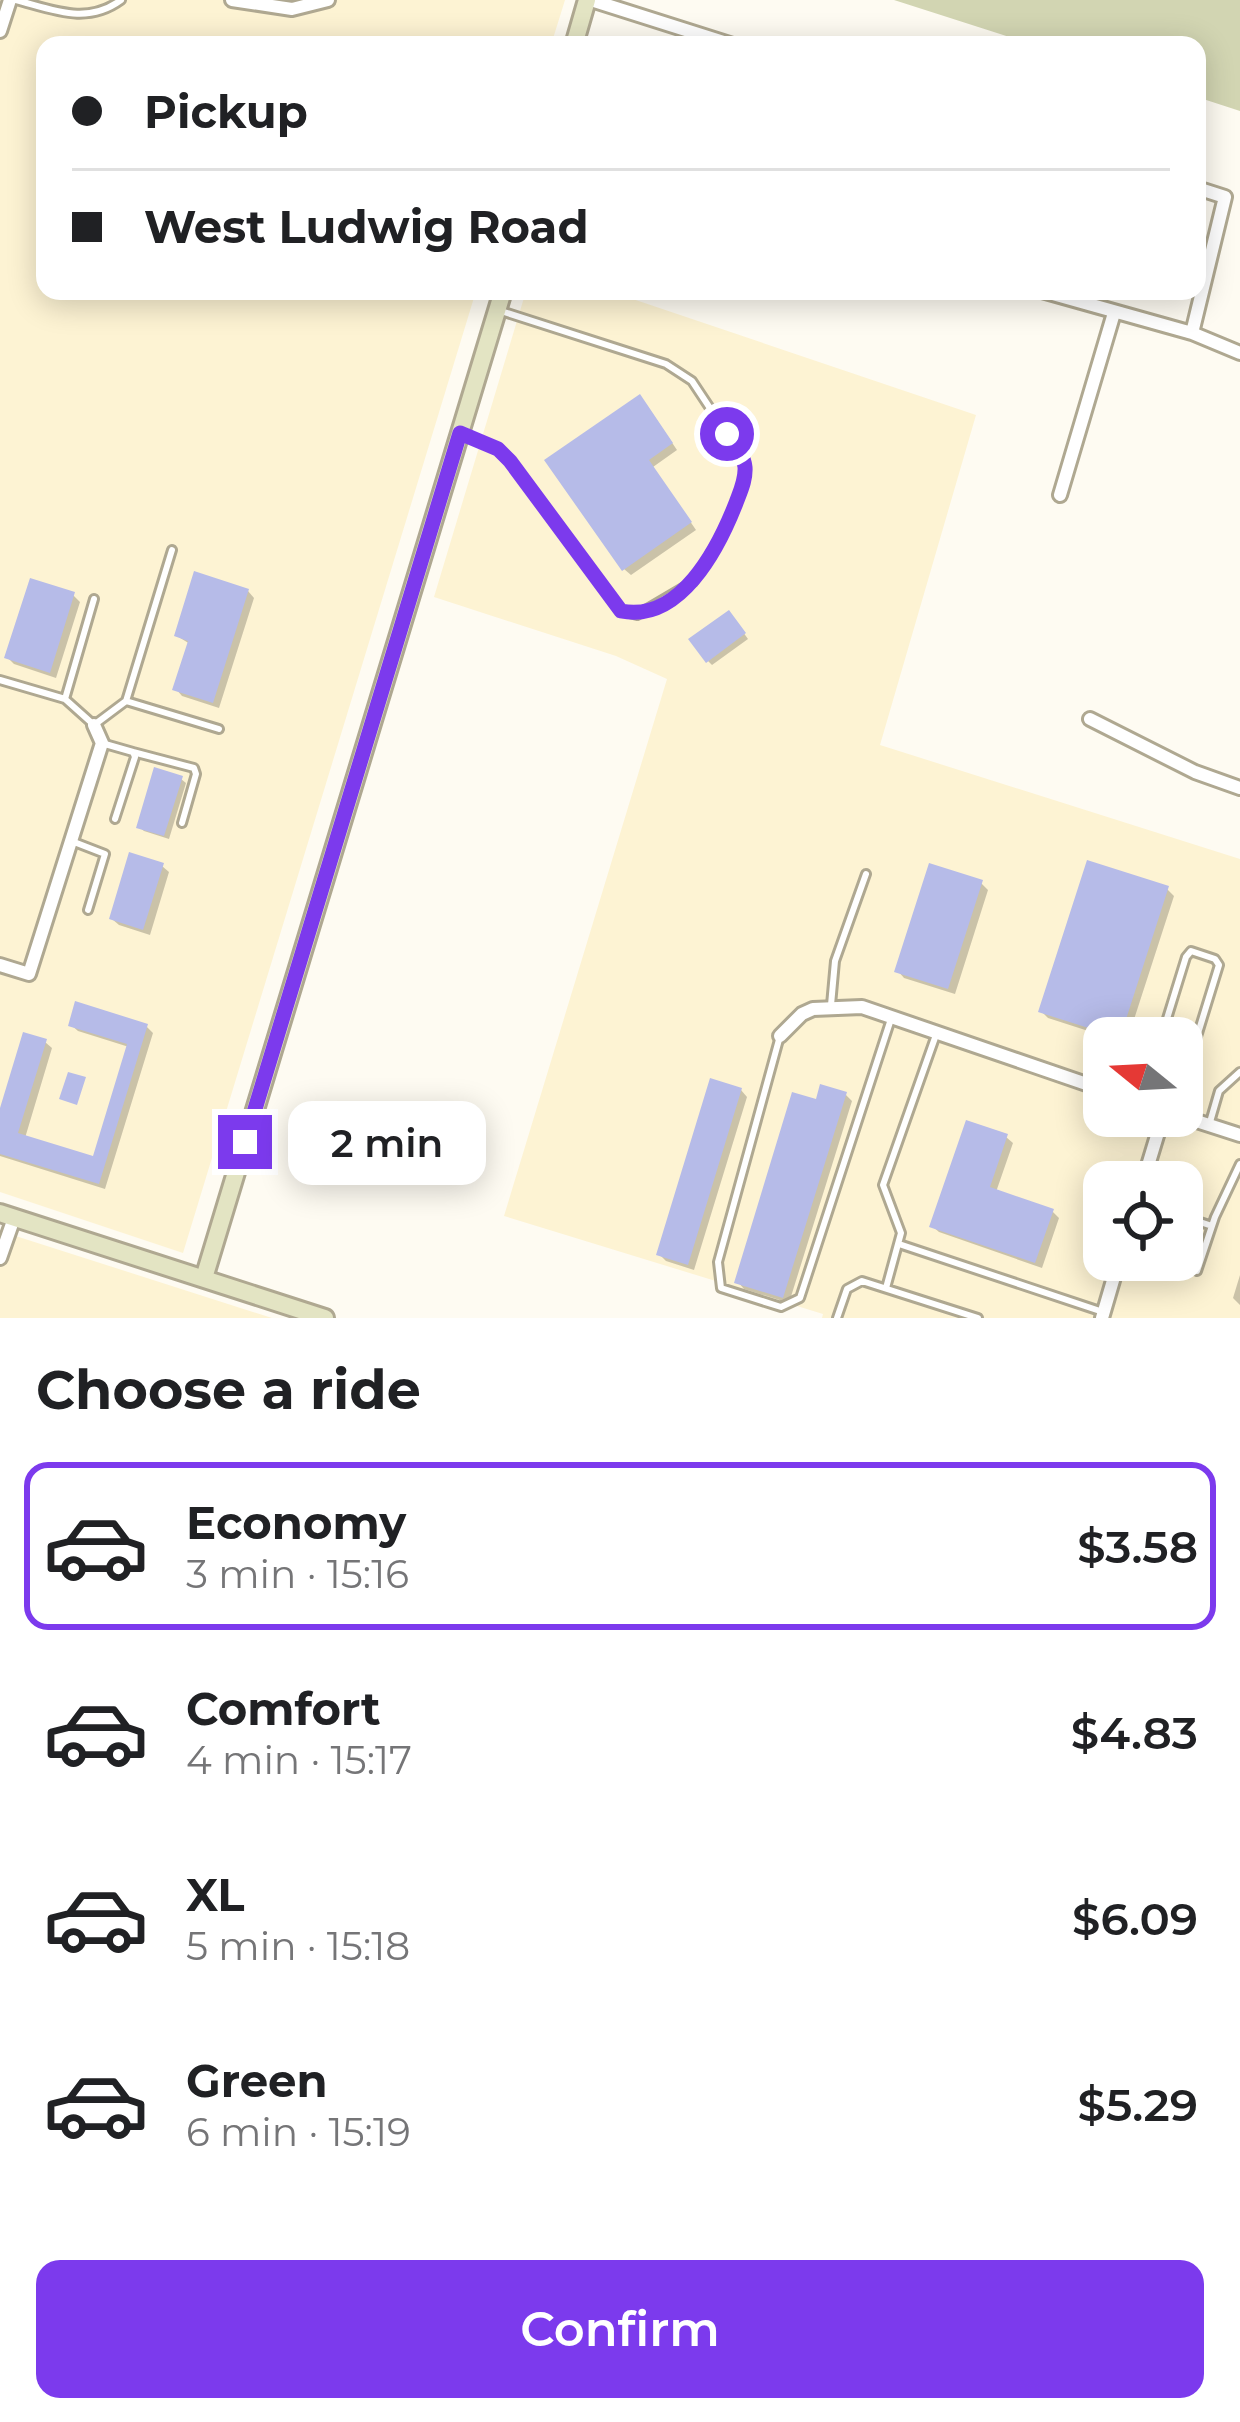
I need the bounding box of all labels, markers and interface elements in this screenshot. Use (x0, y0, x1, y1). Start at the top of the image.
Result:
text: Pickup (144, 84, 308, 139)
text: West Ludwig Road (144, 199, 589, 254)
route start (700, 407, 754, 461)
north arrow (1083, 1017, 1203, 1137)
map controls (1083, 1017, 1203, 1281)
callout: 2 min (287, 1100, 485, 1184)
route end (218, 1115, 272, 1169)
text: 2 min (331, 1119, 443, 1167)
button: locate (1083, 1161, 1203, 1281)
text: Choose a ride (36, 1357, 421, 1423)
icon: car (42, 1492, 150, 1600)
text: Economy (186, 1495, 406, 1550)
text: $3.58 (1077, 1519, 1198, 1574)
text: 3 min · 15:16 (186, 1550, 409, 1598)
icon: car (42, 1678, 150, 1786)
text: Comfort (186, 1681, 381, 1736)
text: $4.83 (1071, 1705, 1198, 1760)
text: 4 min · 15:17 (186, 1736, 412, 1784)
icon: car (42, 1864, 150, 1972)
text: XL (186, 1867, 244, 1922)
text: $6.09 (1072, 1891, 1198, 1946)
text: 5 min · 15:18 (186, 1922, 410, 1970)
icon: car (42, 2050, 150, 2158)
text: Green (186, 2053, 328, 2108)
text: $5.29 (1078, 2077, 1198, 2132)
text: 6 min · 15:19 (186, 2108, 411, 2156)
button: Confirm (36, 2260, 1204, 2398)

